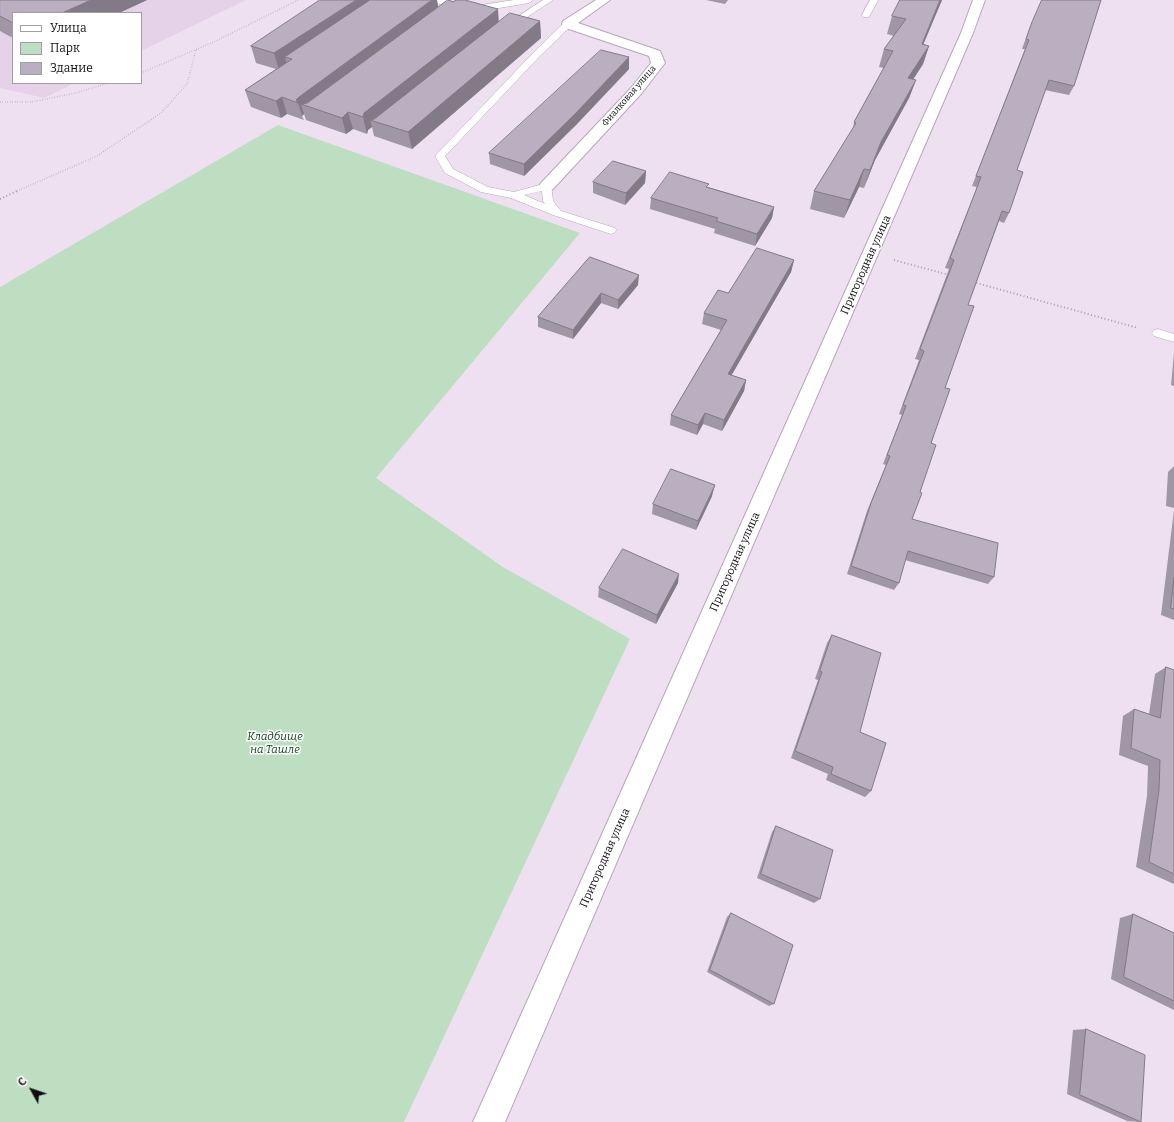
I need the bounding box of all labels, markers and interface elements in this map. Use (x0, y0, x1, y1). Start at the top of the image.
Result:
legend (12, 12, 142, 84)
text: Улица (50, 21, 86, 35)
text: Парк (50, 41, 80, 55)
text: Здание (50, 61, 93, 75)
street label: Фиалковая улица (600, 63, 658, 129)
street label: Пригородная улица (838, 213, 894, 317)
street label: Пригородная улица (707, 510, 763, 614)
park label: Кладбище на Ташле (247, 730, 303, 756)
street label: Пригородная улица (577, 806, 633, 910)
north arrow (12, 1070, 52, 1110)
text: С (15, 1075, 30, 1089)

